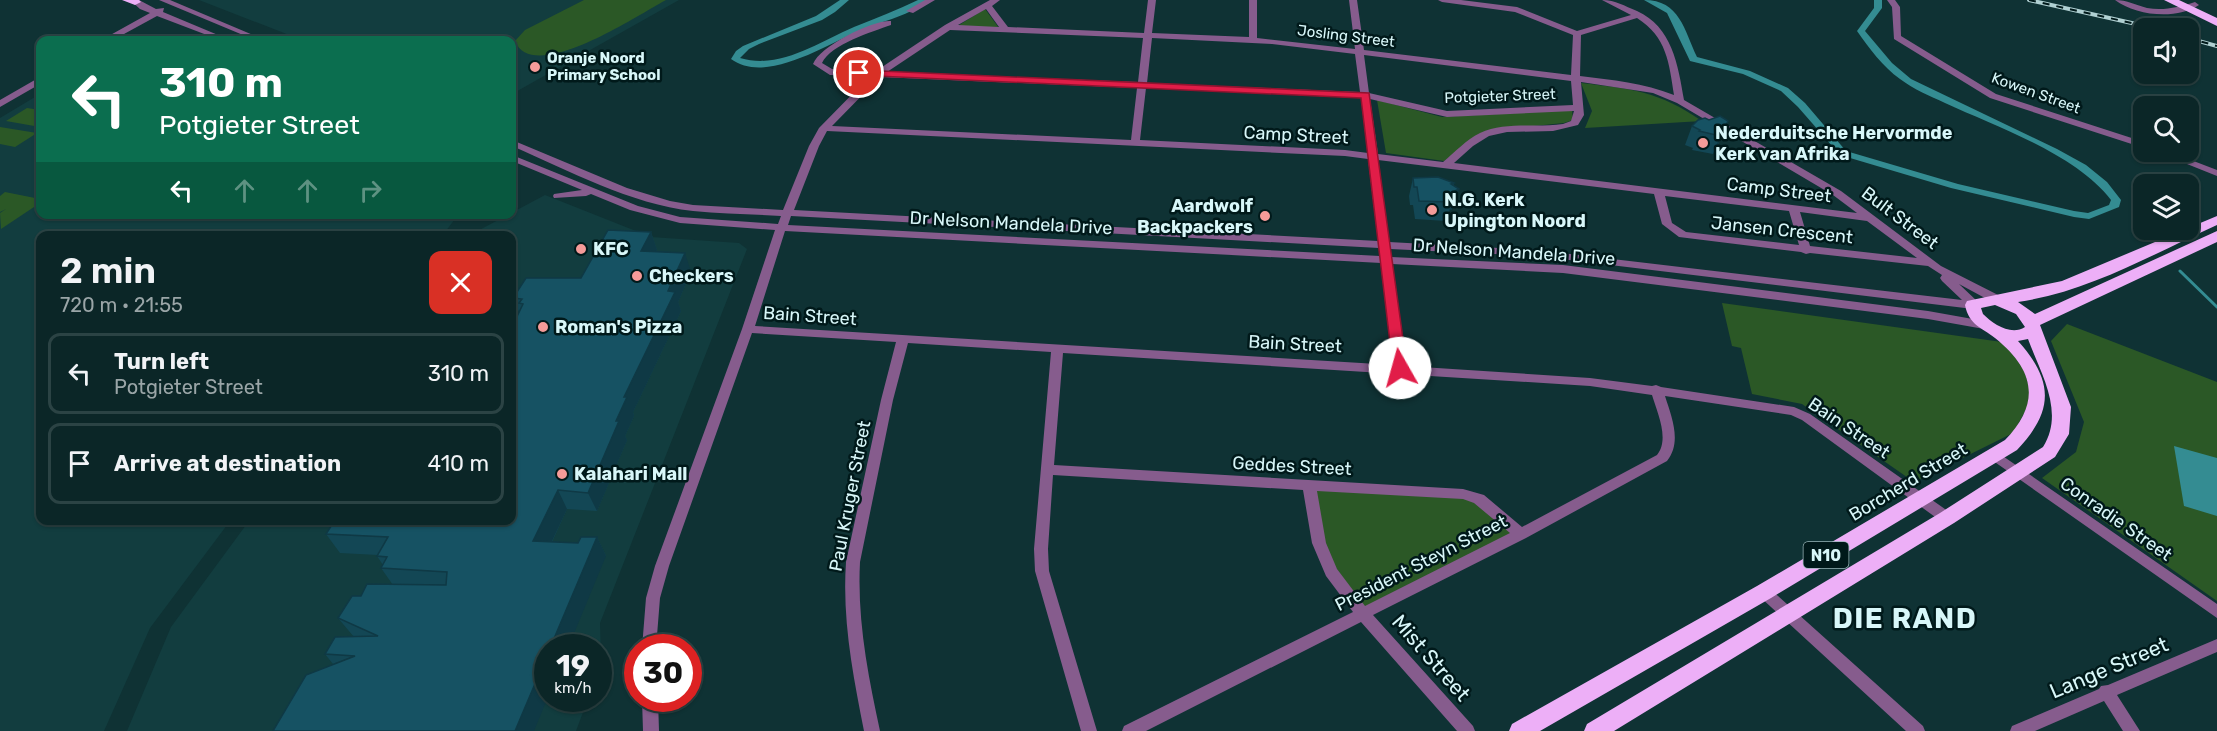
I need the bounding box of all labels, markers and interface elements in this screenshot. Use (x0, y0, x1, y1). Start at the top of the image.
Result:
map controls (2133, 18, 2199, 240)
button: sound (2133, 18, 2199, 84)
street label: Josling Street (1296, 21, 1396, 51)
pin (833, 47, 884, 98)
place label: Oranje Noord Primary School (547, 49, 661, 84)
icon: arrive (842, 56, 875, 89)
text: 310 m (159, 58, 283, 108)
icon: left (60, 60, 138, 138)
marker: Oranje Noord Primary School (528, 60, 542, 74)
street label: Kowen Street (1989, 69, 2083, 117)
street label: Potgieter Street (1444, 85, 1556, 107)
button: search (2133, 96, 2199, 162)
text: Potgieter Street (159, 109, 360, 141)
street label: Camp Street (1243, 121, 1349, 149)
place label: Nederduitsche Hervormde Kerk van Afrika (1715, 122, 1953, 165)
marker: Nederduitsche Hervormde Kerk van Afrika (1696, 136, 1710, 150)
street label: Camp Street (1725, 173, 1833, 207)
icon: left (165, 174, 198, 207)
icon: ahead (228, 174, 261, 207)
icon: ahead (291, 174, 324, 207)
icon: right (354, 174, 387, 207)
button: layers (2133, 174, 2199, 240)
street label: Bult Street (1857, 182, 1943, 254)
place label: N.G. Kerk Upington Noord (1444, 189, 1586, 232)
place label: Aardwolf Backpackers (1137, 195, 1253, 238)
marker: N.G. Kerk Upington Noord (1425, 203, 1439, 217)
street label: Dr Nelson Mandela Drive (909, 207, 1113, 239)
marker: Aardwolf Backpackers (1258, 209, 1272, 223)
street label: Jansen Crescent (1710, 212, 1854, 248)
street label: Dr Nelson Mandela Drive (1412, 234, 1616, 270)
place label: KFC (593, 238, 629, 260)
marker: KFC (574, 242, 588, 256)
text: 2 min (60, 249, 156, 292)
button: close (429, 251, 492, 314)
place label: Checkers (649, 265, 734, 287)
marker: Checkers (630, 269, 644, 283)
text: 720 m · 21:55 (60, 293, 183, 317)
street label: Bain Street (763, 302, 857, 330)
place label: Roman's Pizza (555, 316, 682, 338)
marker: Roman's Pizza (536, 320, 550, 334)
street label: Bain Street (1248, 331, 1342, 357)
position arrow (1368, 336, 1432, 400)
text: Turn left (114, 348, 209, 375)
icon: left (63, 357, 96, 390)
text: 310 m (428, 360, 489, 387)
text: Potgieter Street (114, 375, 263, 399)
street label: Bain Street (1804, 393, 1894, 463)
street label: Paul Kruger Street (825, 419, 875, 573)
street label: Borcherd Street (1845, 438, 1971, 526)
icon: arrive (63, 447, 96, 480)
text: Arrive at destination (114, 450, 341, 477)
text: 410 m (427, 450, 489, 477)
street label: Geddes Street (1232, 452, 1352, 480)
place label: Kalahari Mall (574, 463, 688, 485)
marker: Kalahari Mall (555, 467, 569, 481)
street label: Conradie Street (2056, 472, 2176, 566)
street label: President Steyn Street (1331, 510, 1511, 616)
road number: N10 (1804, 542, 1848, 568)
district label: DIE RAND (1833, 602, 1977, 635)
street label: Mist Street (1387, 609, 1476, 706)
street label: Lange Street (2046, 631, 2172, 704)
speed limit sign: 30 (624, 634, 702, 712)
text: 19 (556, 648, 590, 684)
text: km/h (554, 679, 592, 697)

